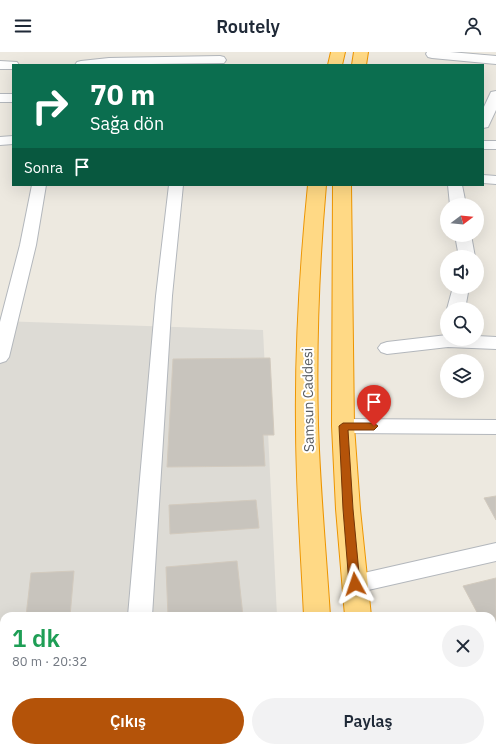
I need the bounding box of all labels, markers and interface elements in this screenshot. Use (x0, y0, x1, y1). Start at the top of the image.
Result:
icon: menu (12, 15, 34, 37)
text: Routely (216, 15, 280, 38)
icon: person (462, 15, 484, 37)
text: 70 m (90, 76, 155, 113)
icon: right (24, 80, 76, 132)
text: Sağa dön (90, 112, 164, 135)
icon: arrive (71, 156, 93, 178)
text: Sonra (24, 158, 63, 177)
north arrow (440, 198, 484, 242)
map controls (440, 198, 484, 398)
button: sound (440, 250, 484, 294)
button: search (440, 302, 484, 346)
street label: Samsun Caddesi (298, 348, 318, 452)
button: layers (440, 354, 484, 398)
pin (357, 385, 391, 426)
icon: arrive (363, 391, 385, 413)
position arrow (334, 563, 376, 605)
text: 1 dk (12, 622, 60, 654)
button: close (442, 625, 484, 667)
text: 80 m · 20:32 (12, 653, 87, 670)
button: Çıkış (12, 698, 244, 744)
button: Paylaş (252, 698, 484, 744)

